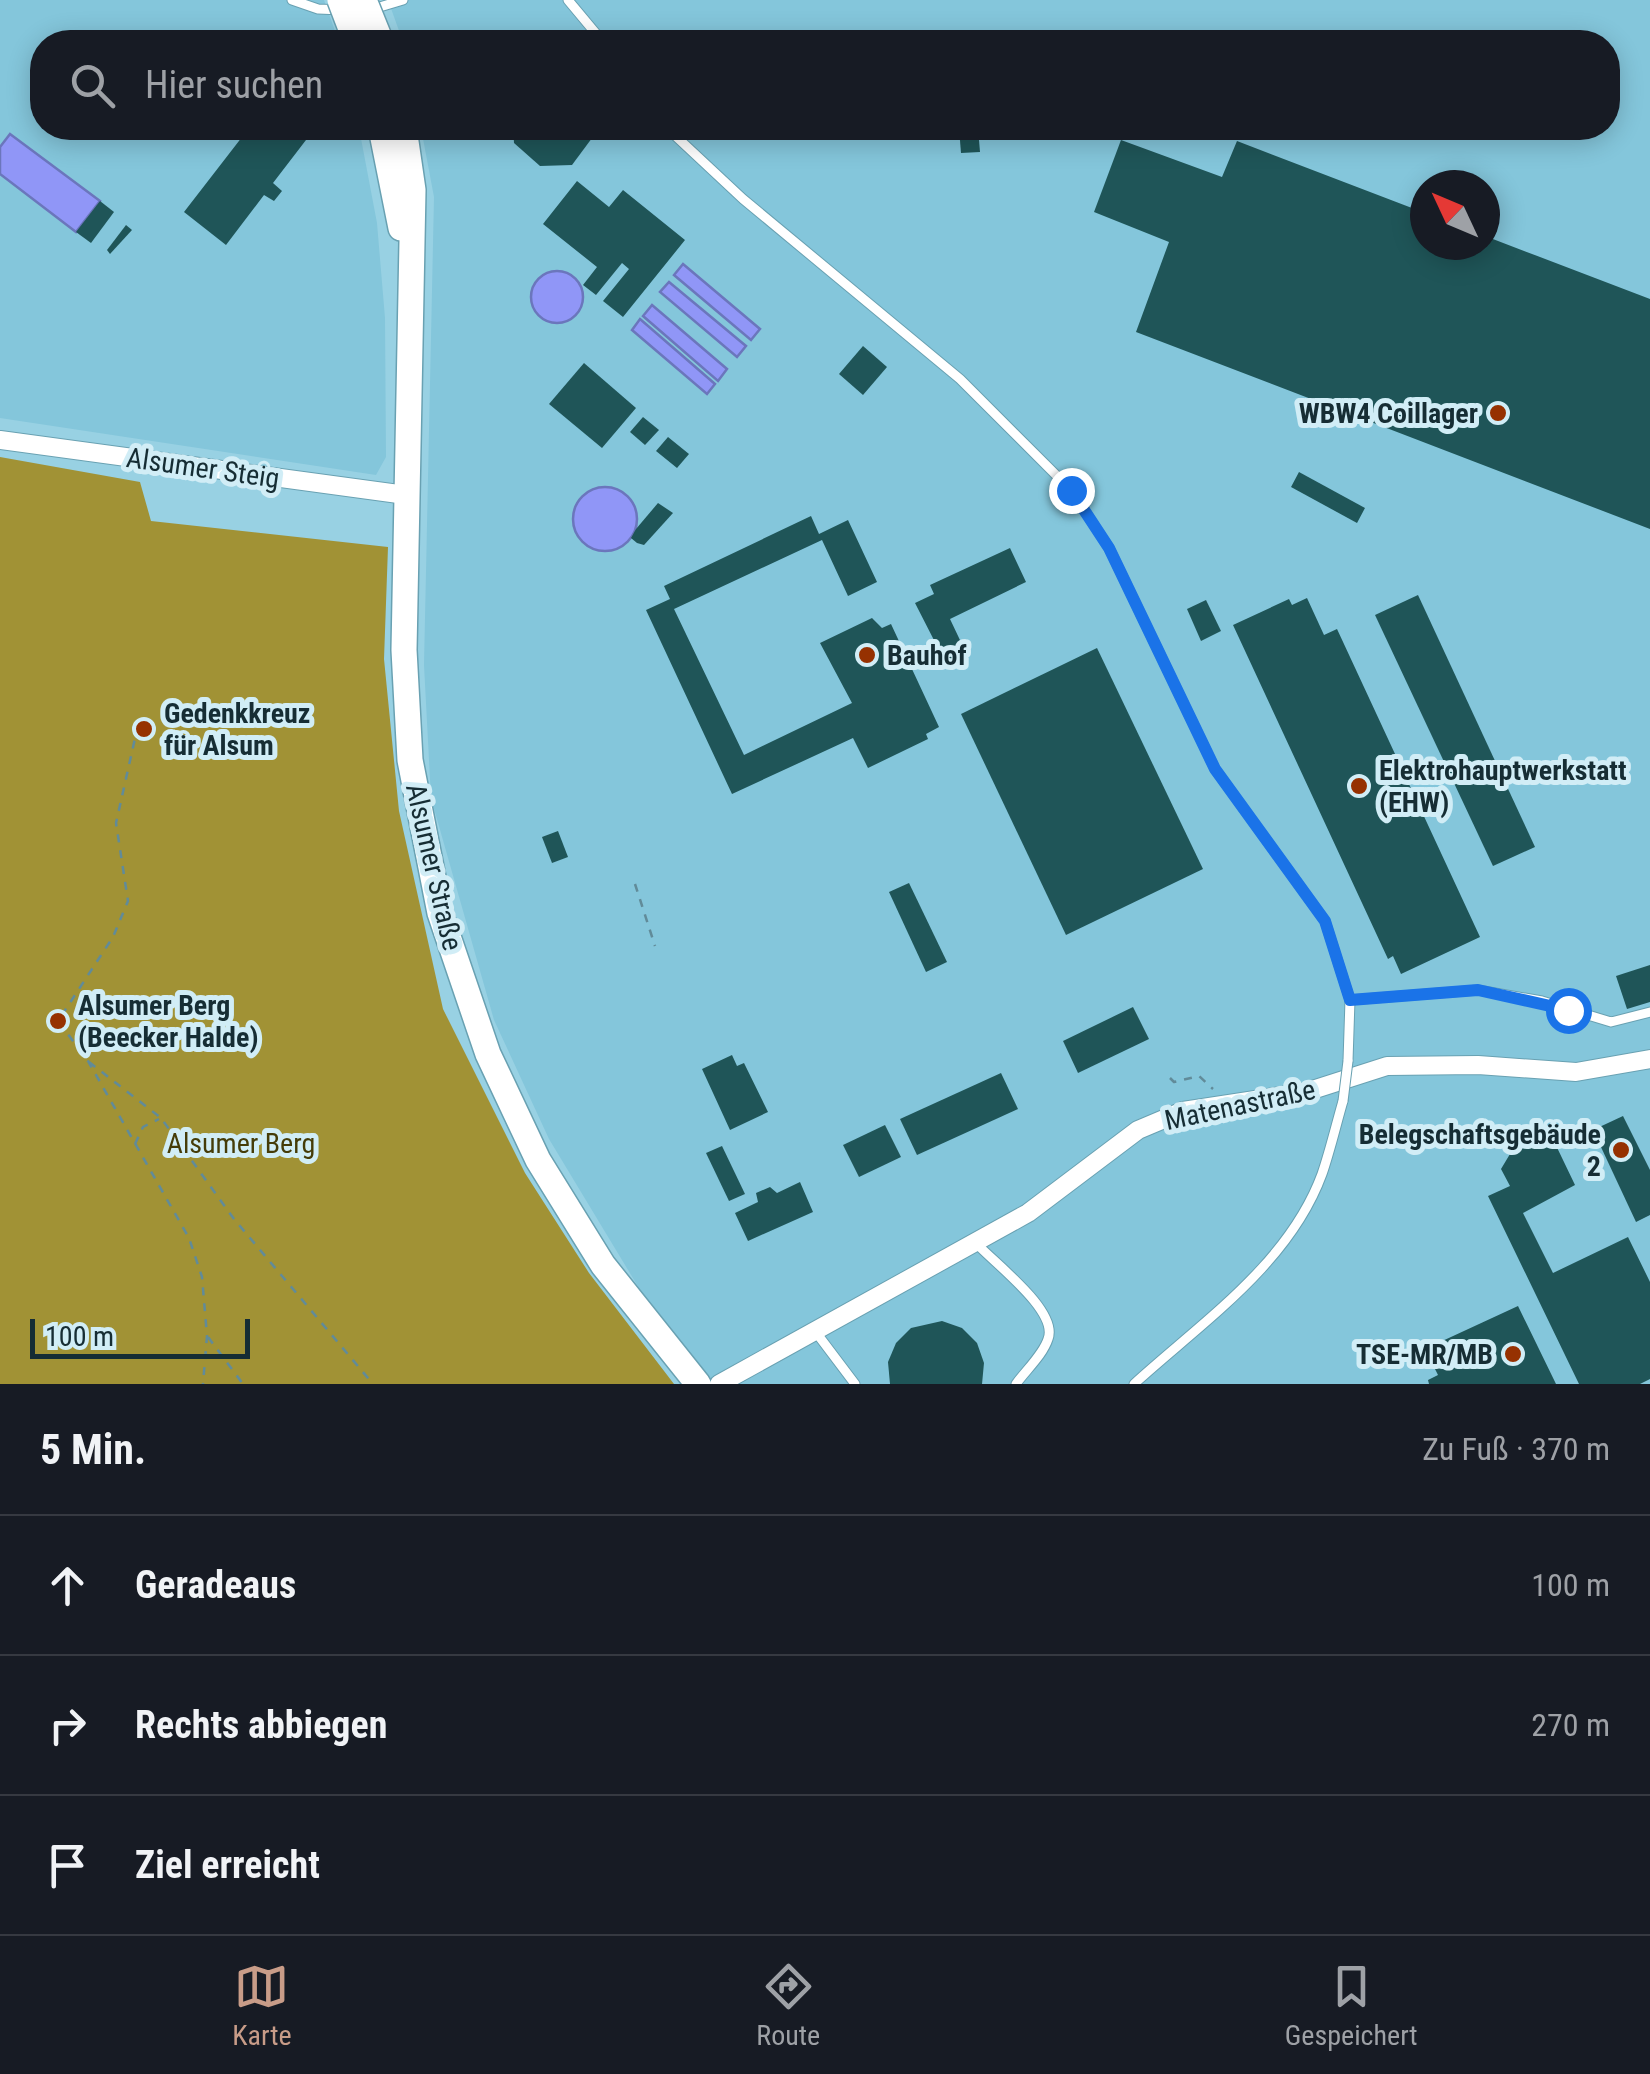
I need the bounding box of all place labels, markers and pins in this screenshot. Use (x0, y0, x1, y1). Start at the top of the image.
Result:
place label: WBW4 Coillager (1299, 397, 1478, 430)
marker: WBW4 Coillager (1487, 402, 1509, 424)
place label: Bauhof (887, 639, 967, 672)
marker: Bauhof (856, 644, 878, 666)
place label: Gedenkkreuz für Alsum (164, 697, 310, 762)
marker: Gedenkkreuz für Alsum (133, 718, 155, 740)
place label: Elektrohauptwerkstatt (EHW) (1379, 754, 1627, 819)
marker: Elektrohauptwerkstatt (EHW) (1348, 775, 1370, 797)
place label: Alsumer Berg (Beecker Halde) (78, 989, 258, 1054)
marker: Alsumer Berg (Beecker Halde) (47, 1010, 69, 1032)
place label: Belegschaftsgebäude 2 (1359, 1118, 1601, 1183)
marker: Belegschaftsgebäude 2 (1610, 1139, 1632, 1161)
place label: TSE-MR/MB (1356, 1338, 1493, 1371)
marker: TSE-MR/MB (1502, 1343, 1524, 1365)

